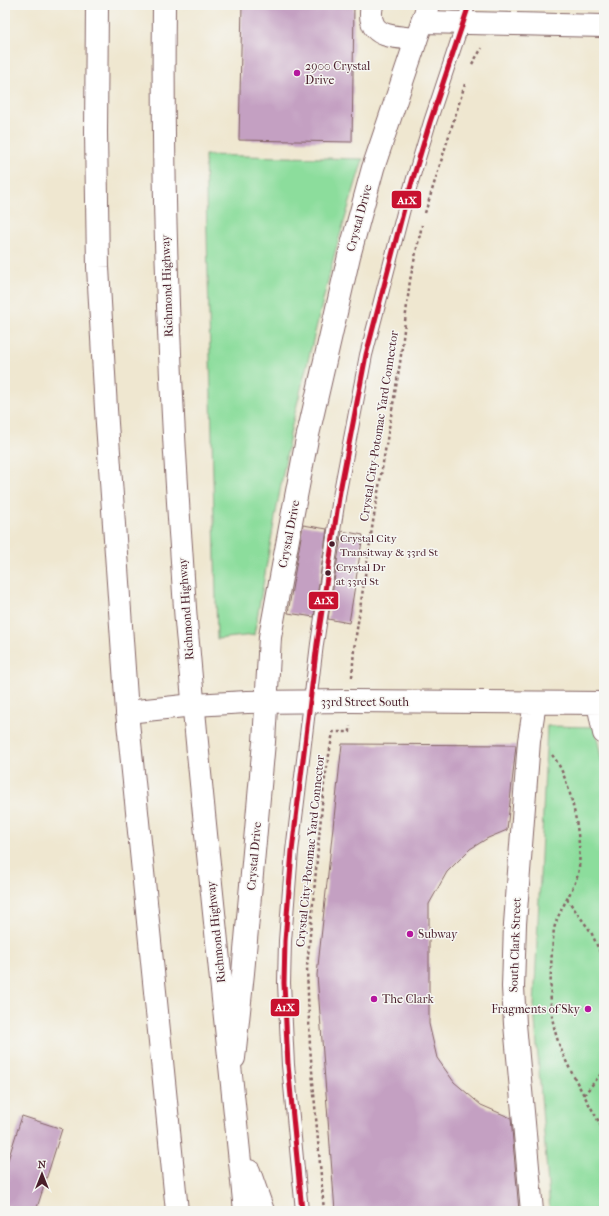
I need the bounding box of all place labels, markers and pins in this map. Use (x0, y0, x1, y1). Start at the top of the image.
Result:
place label: 2900 Crystal Drive (305, 59, 371, 87)
marker: 2900 Crystal Drive (292, 68, 302, 78)
place label: Crystal City Transitway & 33rd St (340, 532, 438, 559)
marker: Crystal City Transitway & 33rd St (327, 539, 337, 549)
place label: Crystal Dr at 33rd St (336, 561, 386, 588)
marker: Crystal Dr at 33rd St (323, 568, 333, 578)
place label: Subway (418, 927, 458, 941)
marker: Subway (405, 929, 415, 939)
place label: The Clark (382, 992, 434, 1006)
marker: The Clark (369, 994, 379, 1004)
place label: Fragments of Sky (491, 1002, 581, 1016)
marker: Fragments of Sky (583, 1004, 593, 1014)

